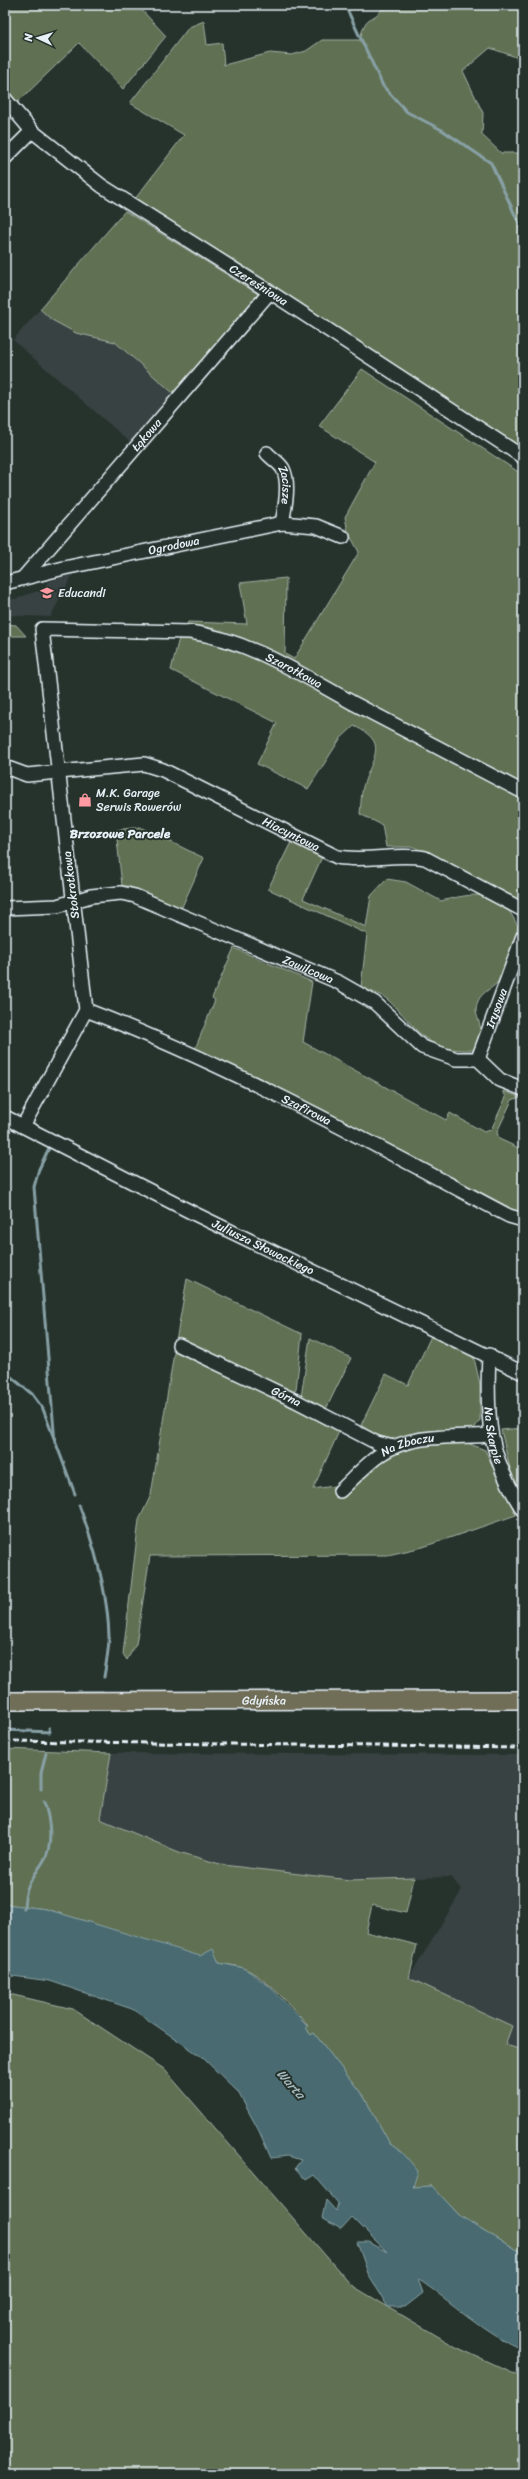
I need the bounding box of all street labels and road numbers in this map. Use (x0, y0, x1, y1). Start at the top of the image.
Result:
street label: Czereśniowa (225, 258, 293, 312)
street label: Łąkowa (126, 413, 168, 457)
street label: Zacisze (272, 461, 298, 506)
street label: Ogrodowa (146, 529, 201, 561)
street label: Szarotkowa (262, 646, 327, 695)
street label: Hiacyntowa (258, 810, 324, 858)
street label: Stokrotkowa (56, 850, 86, 920)
street label: Zawilcowa (279, 949, 337, 990)
street label: Irysowa (479, 984, 514, 1032)
street label: Szafirowa (278, 1088, 335, 1132)
street label: Juliusza Słowackiego (207, 1212, 318, 1281)
street label: Górna (268, 1380, 305, 1413)
street label: Na Skarpie (477, 1406, 510, 1467)
street label: Na Zboczu (376, 1427, 436, 1463)
street label: Gdyńska (242, 1689, 286, 1712)

